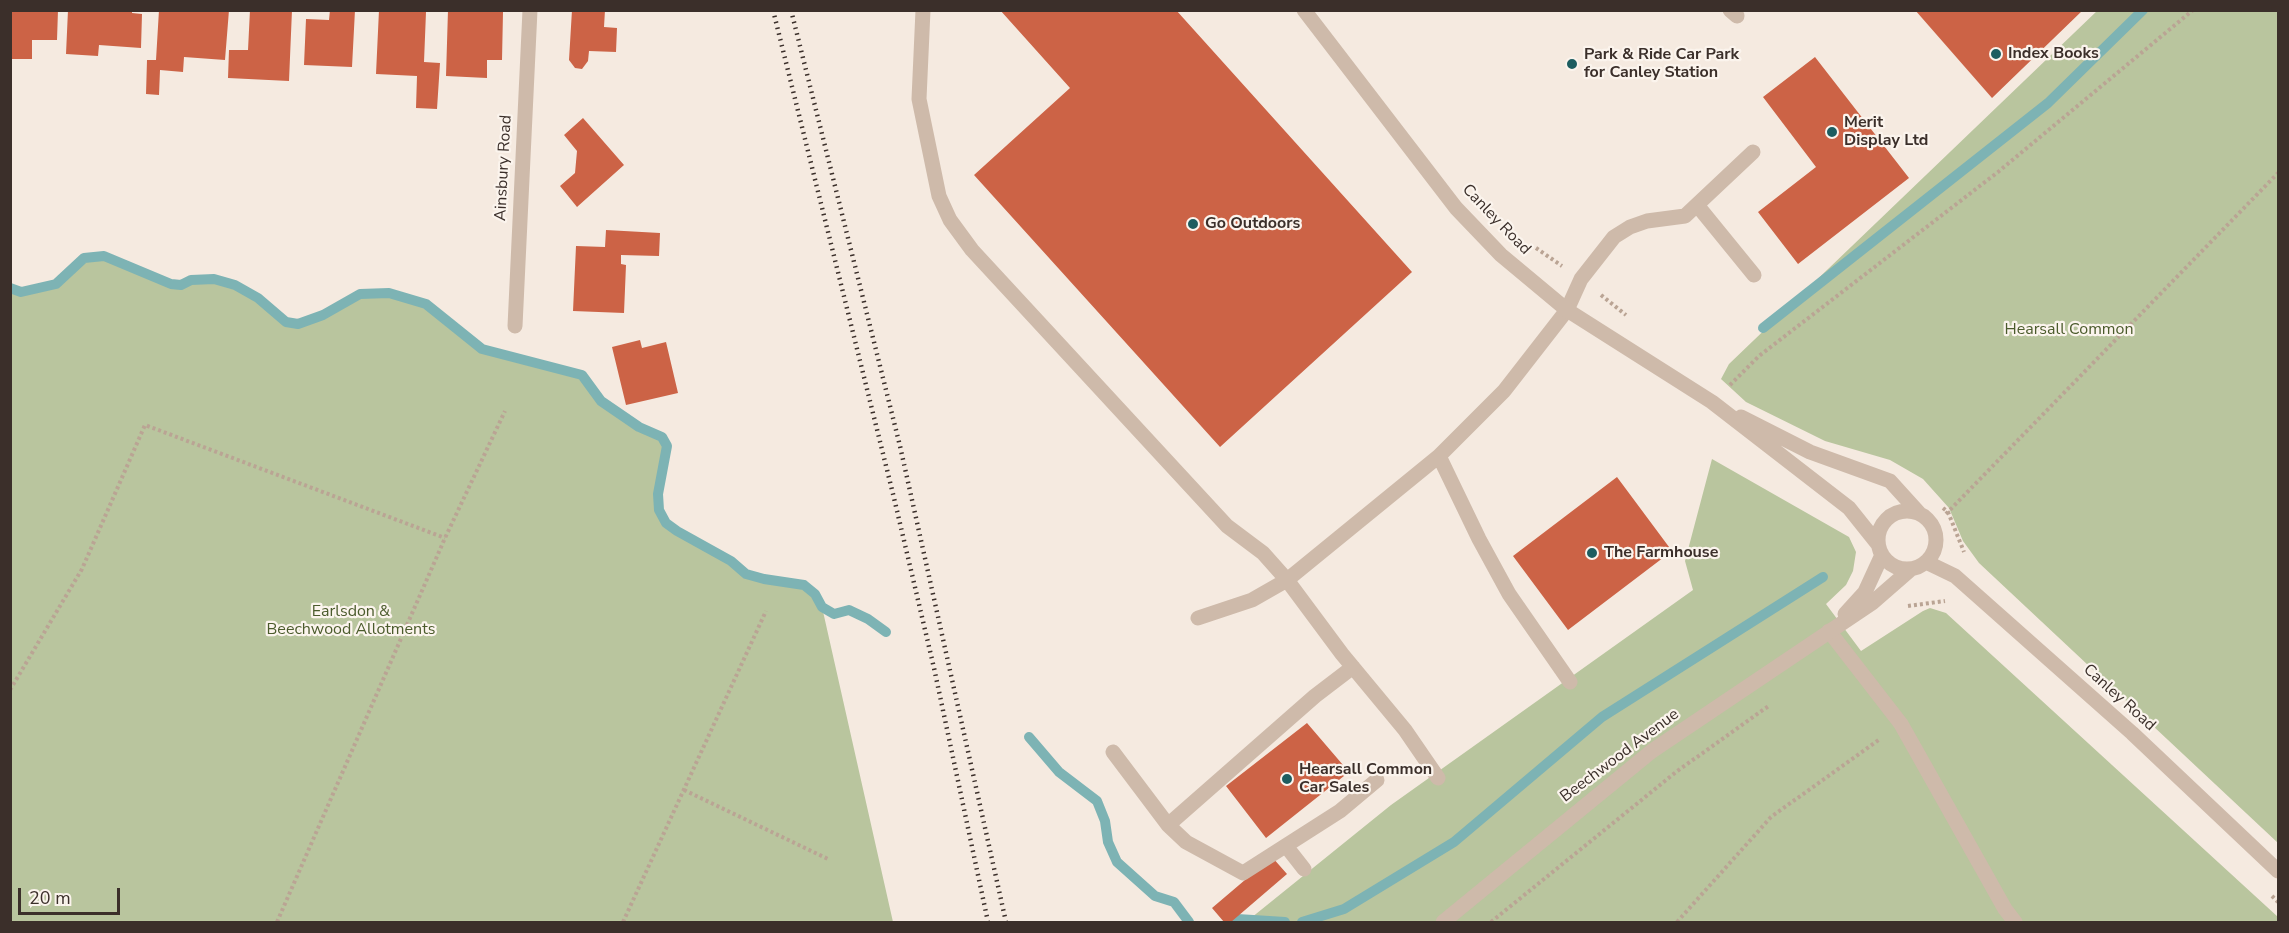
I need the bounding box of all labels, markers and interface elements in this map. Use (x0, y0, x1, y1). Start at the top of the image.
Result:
place label: Index Books (2008, 44, 2099, 64)
place label: Park & Ride Car Park for Canley Station (1584, 45, 1739, 83)
marker: Index Books (1989, 47, 2003, 61)
marker: Park & Ride Car Park for Canley Station (1565, 57, 1579, 71)
place label: Merit Display Ltd (1844, 113, 1928, 151)
street label: Ainsbury Road (492, 114, 516, 222)
marker: Merit Display Ltd (1825, 125, 1839, 139)
street label: Canley Road (1458, 181, 1534, 259)
place label: Go Outdoors (1205, 214, 1300, 234)
marker: Go Outdoors (1186, 217, 1200, 231)
park label: Hearsall Common (2004, 320, 2134, 340)
place label: The Farmhouse (1604, 543, 1718, 563)
marker: The Farmhouse (1585, 546, 1599, 560)
park label: Earlsdon & Beechwood Allotments (267, 602, 435, 640)
street label: Canley Road (2079, 661, 2159, 735)
street label: Beechwood Avenue (1557, 705, 1683, 807)
place label: Hearsall Common Car Sales (1299, 760, 1432, 798)
marker: Hearsall Common Car Sales (1280, 772, 1294, 786)
scale bar (21, 876, 123, 914)
text: 20 m (29, 886, 71, 910)

